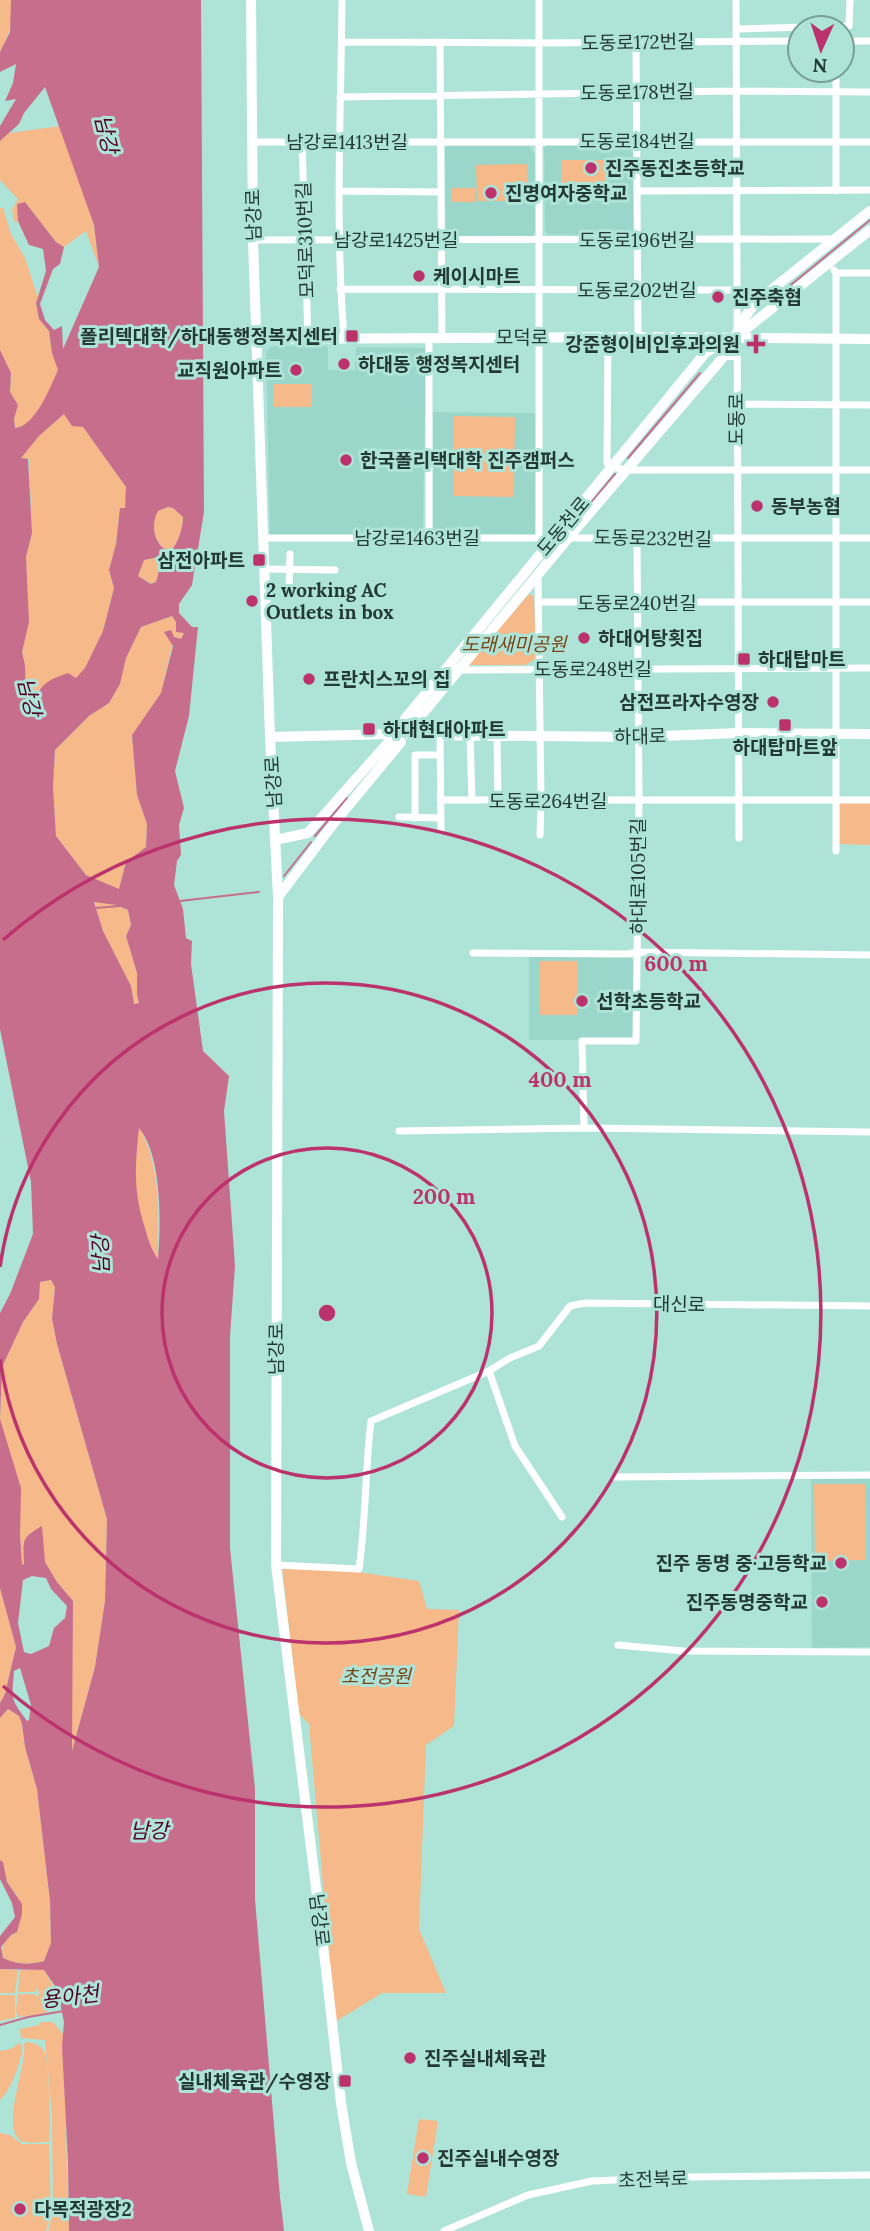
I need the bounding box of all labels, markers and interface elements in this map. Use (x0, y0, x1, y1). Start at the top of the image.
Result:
north arrow (786, 14, 856, 84)
street label: 도동로172번길 (581, 29, 695, 55)
text: N (812, 54, 828, 78)
street label: 도동로178번길 (580, 79, 694, 105)
water label: 남강 (89, 112, 125, 158)
street label: 도동로184번길 (579, 129, 695, 153)
street label: 남강로1413번길 (286, 130, 408, 154)
place label: 진주동진초등학교 (605, 156, 745, 180)
marker: 진주동진초등학교 (583, 160, 599, 176)
street label: 모덕로310번길 (291, 181, 319, 299)
place label: 진명여자중학교 (505, 181, 627, 205)
marker: 진명여자중학교 (483, 185, 499, 201)
street label: 남강로 (241, 189, 265, 241)
street label: 남강로1425번길 (333, 228, 459, 252)
street label: 도동로196번길 (579, 228, 695, 252)
place label: 케이시마트 (433, 264, 520, 288)
marker: 케이시마트 (411, 268, 427, 284)
street label: 도동로202번길 (577, 278, 697, 302)
place label: 진주축협 (732, 285, 802, 309)
marker: 진주축협 (710, 289, 726, 305)
place label: 폴리텍대학/하대동행정복지센터 (80, 324, 338, 349)
street label: 모덕로 (496, 325, 548, 349)
marker: 폴리텍대학/하대동행정복지센터 (344, 328, 360, 344)
place label: 강준형이비인후과의원 (565, 332, 740, 356)
marker: 강준형이비인후과의원 (746, 334, 766, 354)
place label: 하대동 행정복지센터 (358, 352, 520, 376)
marker: 하대동 행정복지센터 (336, 356, 352, 372)
place label: 교직원아파트 (177, 358, 282, 382)
marker: 교직원아파트 (288, 362, 304, 378)
street label: 도동로 (724, 393, 748, 445)
place label: 한국폴리택대학 진주캠퍼스 (360, 448, 575, 472)
marker: 한국폴리택대학 진주캠퍼스 (338, 452, 354, 468)
street label: 도동천로 (531, 492, 595, 560)
place label: 동부농협 (771, 494, 841, 518)
marker: 동부농협 (749, 498, 765, 514)
street label: 도동로232번길 (594, 525, 712, 551)
street label: 남강로1463번길 (354, 526, 480, 550)
place label: 삼전아파트 (158, 548, 245, 572)
marker: 삼전아파트 (251, 552, 267, 568)
place label: 2 working AC Outlets in box (266, 578, 394, 624)
street label: 도동로240번길 (577, 591, 697, 615)
marker: 2 working AC Outlets in box (244, 593, 260, 609)
place label: 하대어탕횟집 (598, 626, 703, 650)
marker: 하대어탕횟집 (576, 630, 592, 646)
park label: 도래새미공원 (462, 632, 568, 656)
place label: 하대탑마트 (758, 647, 845, 671)
marker: 하대탑마트 (736, 651, 752, 667)
street label: 도동로248번길 (534, 657, 652, 681)
place label: 프란치스꼬의 집 (323, 667, 450, 691)
marker: 프란치스꼬의 집 (301, 671, 317, 687)
water label: 남강 (12, 675, 48, 721)
place label: 삼전프라자수영장 (619, 690, 759, 714)
marker: 삼전프라자수영장 (765, 694, 781, 710)
place label: 하대현대아파트 (383, 717, 505, 741)
marker: 하대탑마트앞 (777, 717, 793, 733)
marker: 하대현대아파트 (361, 721, 377, 737)
street label: 하대로 (614, 724, 666, 748)
place label: 하대탑마트앞 (733, 735, 837, 759)
street label: 남강로 (260, 755, 286, 809)
street label: 도동로264번길 (489, 789, 607, 813)
street label: 하대로105번길 (626, 818, 650, 934)
text: 600 m (644, 950, 708, 977)
place label: 선학초등학교 (596, 989, 701, 1013)
marker: 선학초등학교 (574, 993, 590, 1009)
text: 400 m (528, 1066, 592, 1093)
text: 200 m (413, 1183, 475, 1210)
water label: 남강 (86, 1233, 115, 1275)
street label: 대신로 (653, 1292, 705, 1316)
centre of rings (315, 1301, 339, 1325)
street label: 남강로 (264, 1323, 288, 1375)
place label: 진주 동명 중·고등학교 (655, 1551, 827, 1575)
marker: 진주 동명 중·고등학교 (833, 1555, 849, 1571)
place label: 진주동명중학교 (686, 1590, 808, 1614)
marker: 진주동명중학교 (814, 1594, 830, 1610)
park label: 초전공원 (341, 1664, 412, 1688)
water label: 남강 (130, 1817, 171, 1844)
street label: 남강로 (305, 1893, 335, 1947)
water label: 용아천 (40, 1979, 103, 2013)
place label: 진주실내체육관 (424, 2046, 547, 2070)
marker: 진주실내체육관 (402, 2050, 418, 2066)
place label: 실내체육관/수영장 (178, 2069, 331, 2094)
marker: 실내체육관/수영장 (337, 2073, 353, 2089)
place label: 진주실내수영장 (437, 2146, 559, 2170)
marker: 진주실내수영장 (415, 2150, 431, 2166)
street label: 초전북로 (618, 2166, 688, 2192)
place label: 다목적광장2 (34, 2197, 132, 2221)
marker: 다목적광장2 (12, 2201, 28, 2217)

